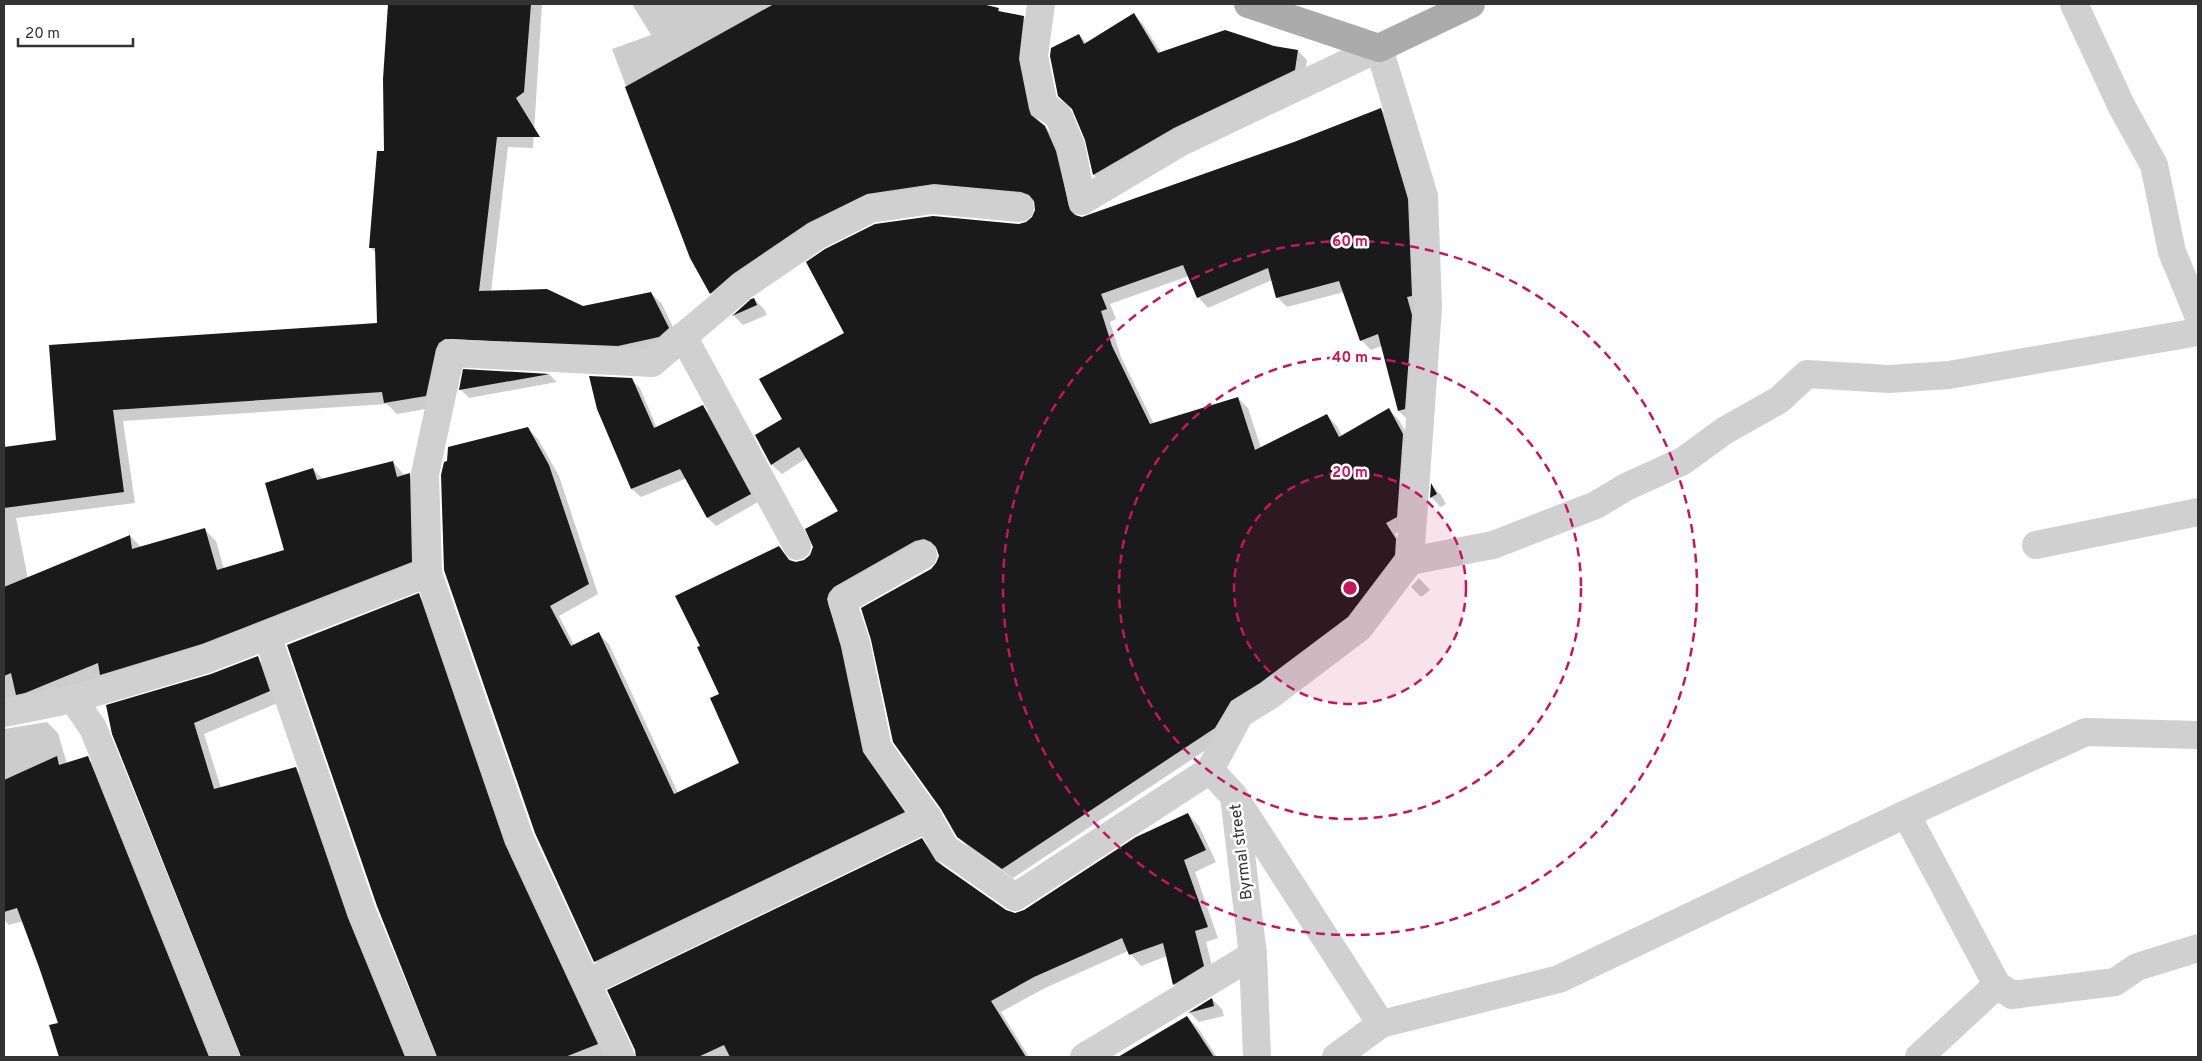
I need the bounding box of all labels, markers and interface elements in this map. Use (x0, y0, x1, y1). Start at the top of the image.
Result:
scale bar (18, 15, 132, 47)
text: 20 m (25, 25, 60, 44)
text: 60 m (1332, 233, 1368, 252)
text: 40 m (1332, 349, 1368, 368)
text: 20 m (1332, 464, 1368, 483)
centre of rings (1341, 579, 1359, 597)
street label: Byrmal street (1226, 802, 1258, 901)

